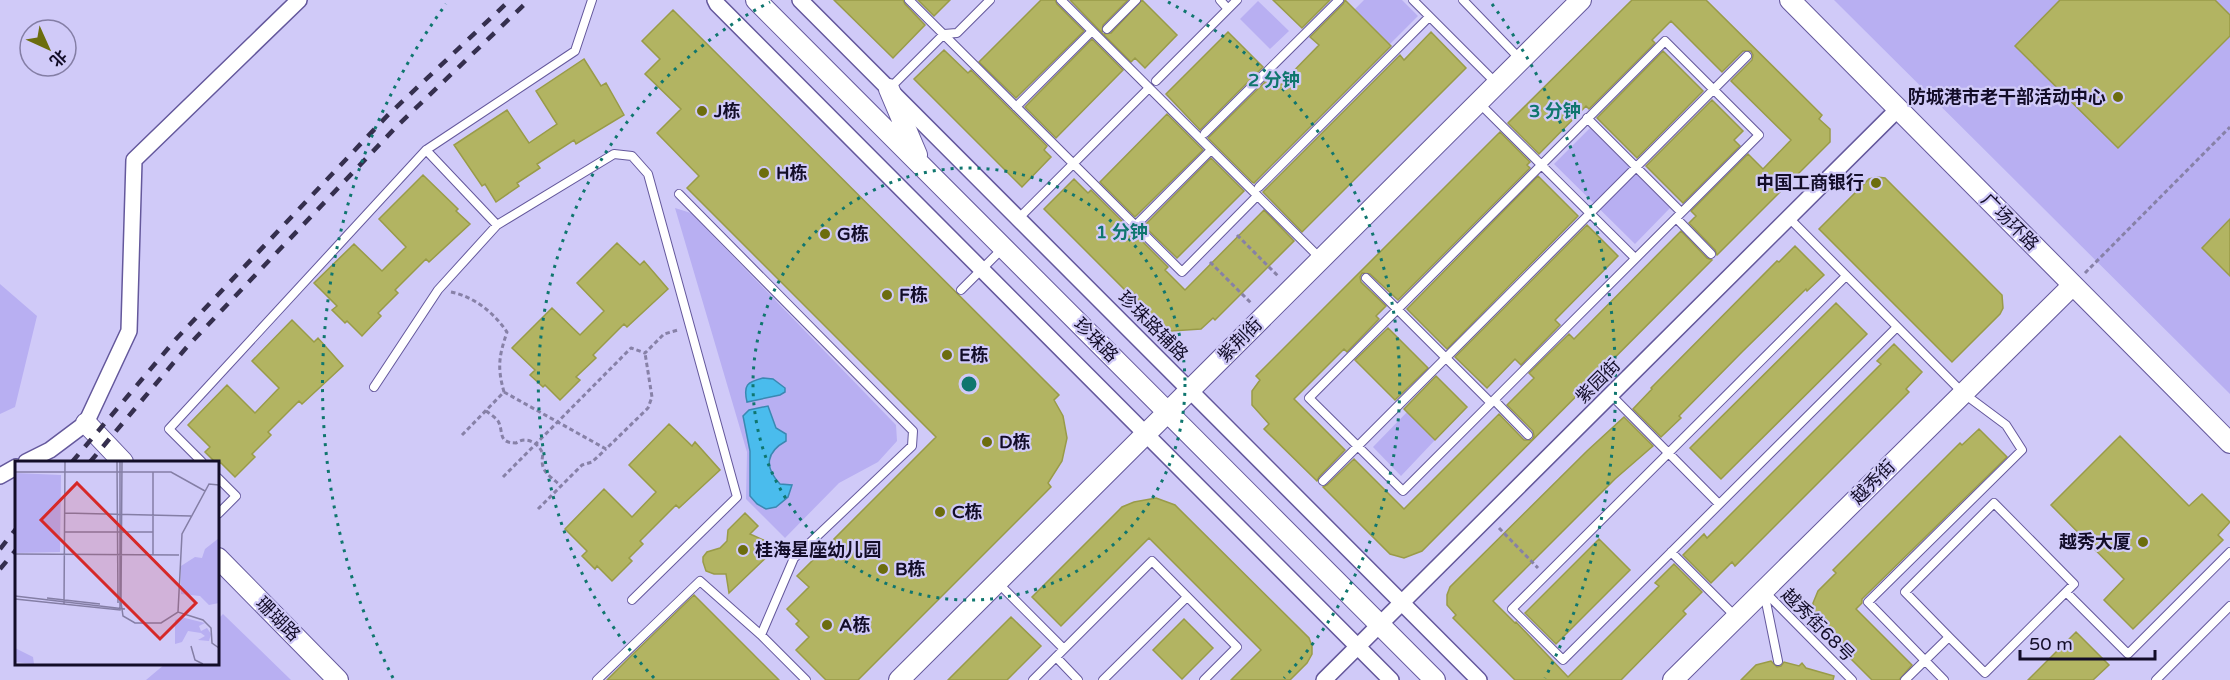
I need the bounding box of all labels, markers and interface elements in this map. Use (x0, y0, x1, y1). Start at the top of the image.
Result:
north arrow (18, 18, 78, 78)
text: 北 (45, 45, 71, 71)
text: 2 分钟 (1248, 69, 1300, 91)
place label: 防城港市老干部活动中心 (1908, 86, 2106, 108)
marker: 防城港市老干部活动中心 (2111, 90, 2125, 104)
place label: J栋 (713, 100, 740, 122)
text: 3 分钟 (1529, 100, 1581, 122)
marker: J栋 (695, 104, 709, 118)
place label: H栋 (776, 162, 808, 184)
marker: H栋 (757, 166, 771, 180)
place label: 中国工商银行 (1756, 172, 1864, 194)
marker: 中国工商银行 (1869, 176, 1883, 190)
street label: 广场环路 (1977, 189, 2043, 255)
text: 1 分钟 (1096, 221, 1148, 243)
place label: G栋 (837, 223, 869, 245)
marker: G栋 (818, 227, 832, 241)
place label: F栋 (899, 284, 928, 306)
street label: 珍珠路辅路 (1113, 286, 1193, 366)
marker: F栋 (880, 288, 894, 302)
street label: 珍珠路 (1069, 313, 1123, 367)
street label: 紫荆街 (1213, 313, 1267, 367)
place label: E栋 (959, 344, 988, 366)
marker: E栋 (940, 348, 954, 362)
street label: 紫园街 (1571, 354, 1625, 408)
centre of rings (959, 374, 979, 394)
place label: D栋 (999, 431, 1031, 453)
marker: D栋 (980, 435, 994, 449)
street label: 越秀街 (1846, 455, 1900, 509)
inset map (15, 461, 219, 665)
place label: C栋 (952, 501, 983, 523)
marker: C栋 (933, 505, 947, 519)
place label: 越秀大厦 (2059, 531, 2131, 553)
marker: 越秀大厦 (2136, 535, 2150, 549)
place label: 桂海星座幼儿园 (755, 539, 881, 561)
marker: 桂海星座幼儿园 (736, 543, 750, 557)
place label: B栋 (895, 558, 925, 580)
marker: B栋 (876, 562, 890, 576)
street label: 越秀街68号 (1777, 584, 1859, 666)
street label: 珊瑚路 (251, 592, 305, 646)
place label: A栋 (839, 614, 870, 636)
marker: A栋 (820, 618, 834, 632)
scale bar (2020, 623, 2155, 661)
text: 50 m (2029, 633, 2073, 655)

